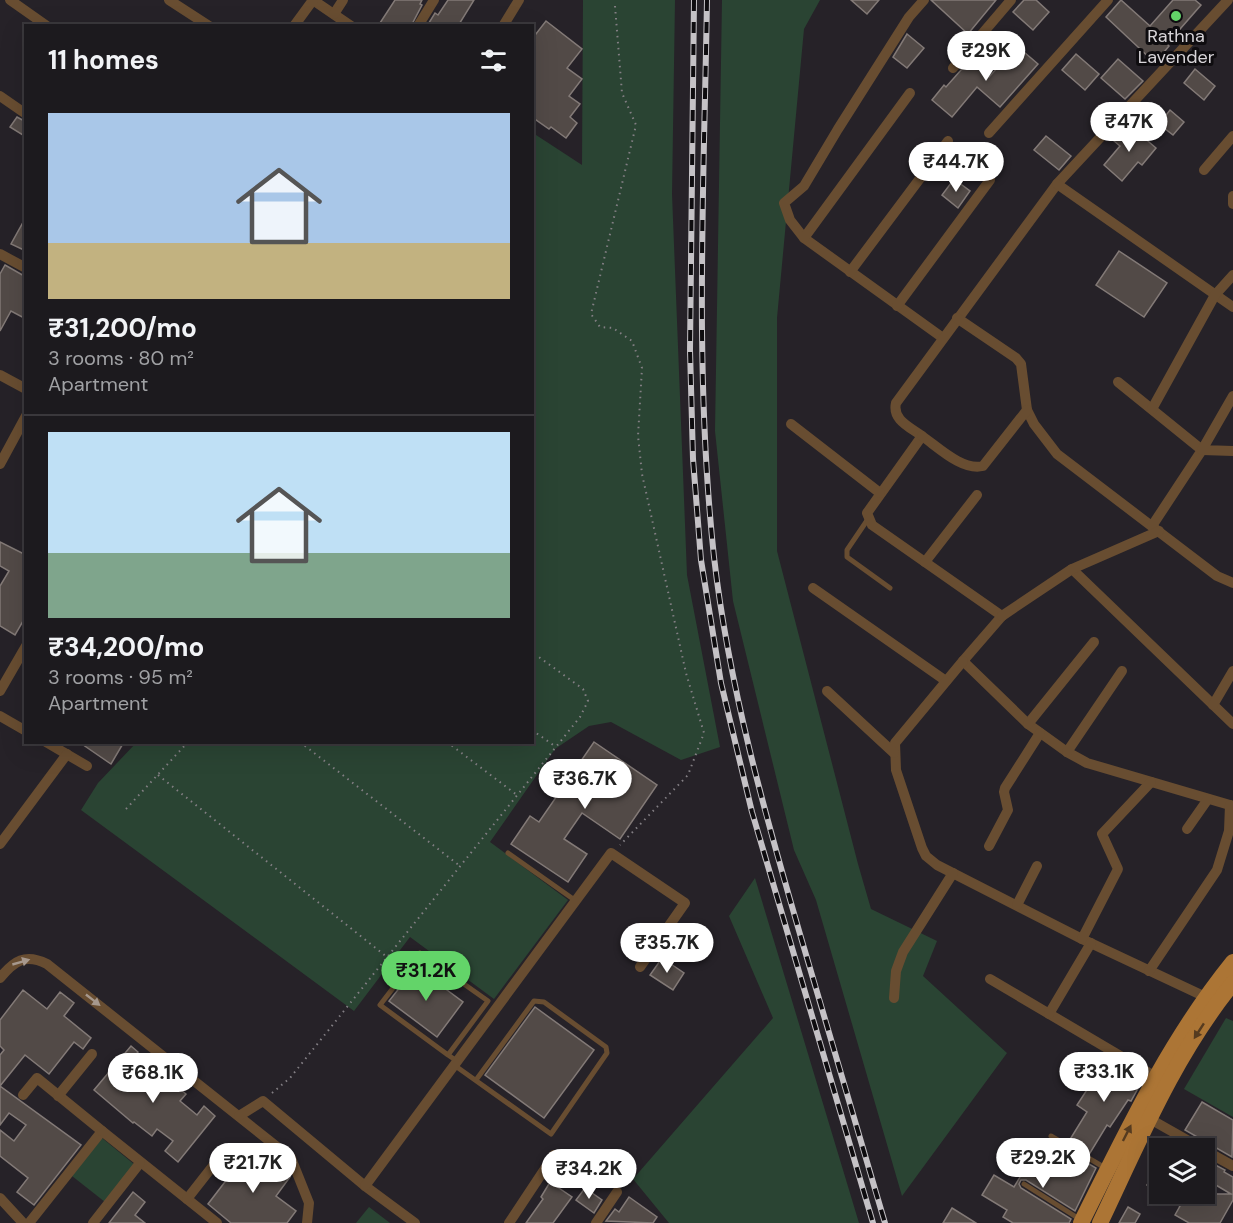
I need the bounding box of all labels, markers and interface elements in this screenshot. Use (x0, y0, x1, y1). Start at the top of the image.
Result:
marker: Rathna Lavender (1169, 9, 1183, 23)
place label: Rathna Lavender (1138, 24, 1215, 69)
pin: ₹29K (950, 31, 1022, 82)
text: ₹29K (961, 37, 1011, 63)
text: 11 homes (48, 43, 159, 77)
icon: filters (477, 44, 510, 77)
pin: ₹47K (1093, 102, 1165, 153)
text: ₹47K (1104, 108, 1154, 134)
pin: ₹44.7K (907, 142, 1005, 193)
text: ₹44.7K (923, 148, 989, 174)
icon: home (225, 152, 333, 260)
text: ₹31,200/mo (48, 311, 197, 345)
text: 3 rooms · 80 m² (48, 345, 194, 371)
text: Apartment (48, 371, 148, 397)
icon: home (225, 471, 333, 579)
text: ₹34,200/mo (48, 630, 204, 664)
text: 3 rooms · 95 m² (48, 664, 193, 690)
text: Apartment (48, 690, 148, 716)
pin: ₹36.7K (536, 759, 634, 810)
text: ₹36.7K (553, 765, 617, 791)
pin: ₹35.7K (618, 923, 716, 974)
text: ₹35.7K (634, 929, 700, 955)
pin: ₹31.2K (377, 951, 475, 1002)
one-way arrow (12, 957, 30, 966)
text: ₹31.2K (395, 957, 457, 983)
one-way arrow (85, 994, 101, 1007)
one-way arrow (1194, 1023, 1205, 1039)
pin: ₹33.1K (1055, 1052, 1153, 1103)
pin: ₹68.1K (104, 1053, 202, 1104)
text: ₹33.1K (1073, 1058, 1135, 1084)
text: ₹68.1K (122, 1059, 184, 1085)
one-way arrow (1122, 1125, 1132, 1142)
pin: ₹29.2K (994, 1138, 1092, 1189)
map controls (1149, 1138, 1215, 1204)
button: layers (1149, 1138, 1215, 1204)
pin: ₹21.7K (204, 1143, 302, 1194)
text: ₹29.2K (1010, 1144, 1076, 1170)
text: ₹21.7K (223, 1149, 283, 1175)
pin: ₹34.2K (540, 1149, 638, 1200)
text: ₹34.2K (556, 1155, 623, 1181)

